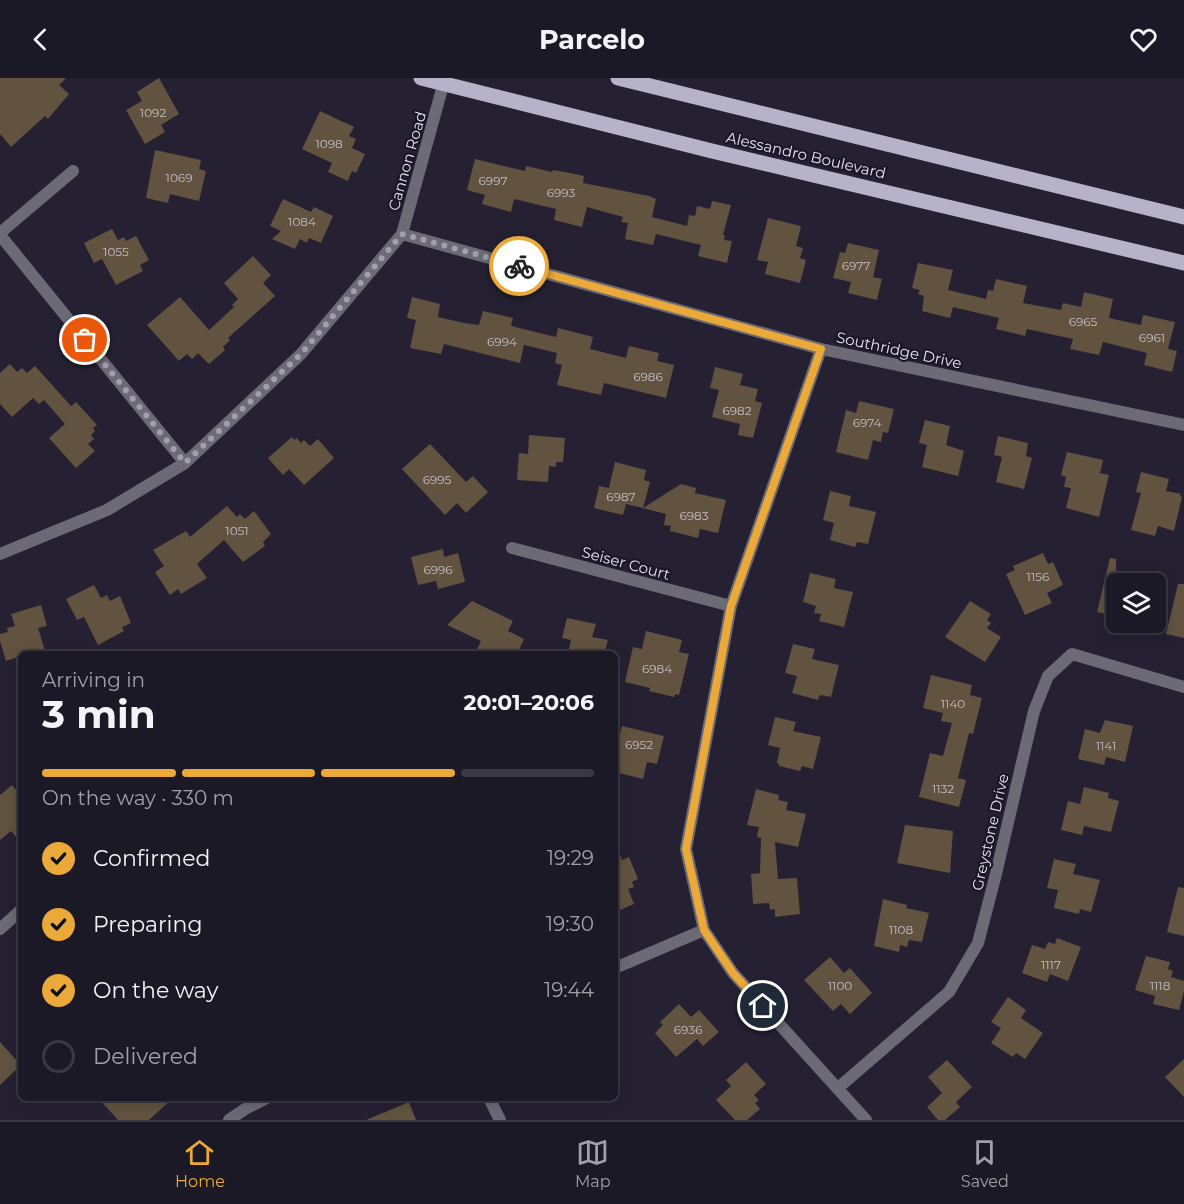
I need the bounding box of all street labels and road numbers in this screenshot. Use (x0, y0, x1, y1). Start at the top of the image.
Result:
street label: Cannon Road (384, 109, 430, 213)
street label: Alessandro Boulevard (724, 127, 888, 183)
street label: Southridge Drive (835, 327, 963, 373)
street label: Seiser Court (580, 542, 672, 584)
street label: Greystone Drive (967, 772, 1013, 892)

